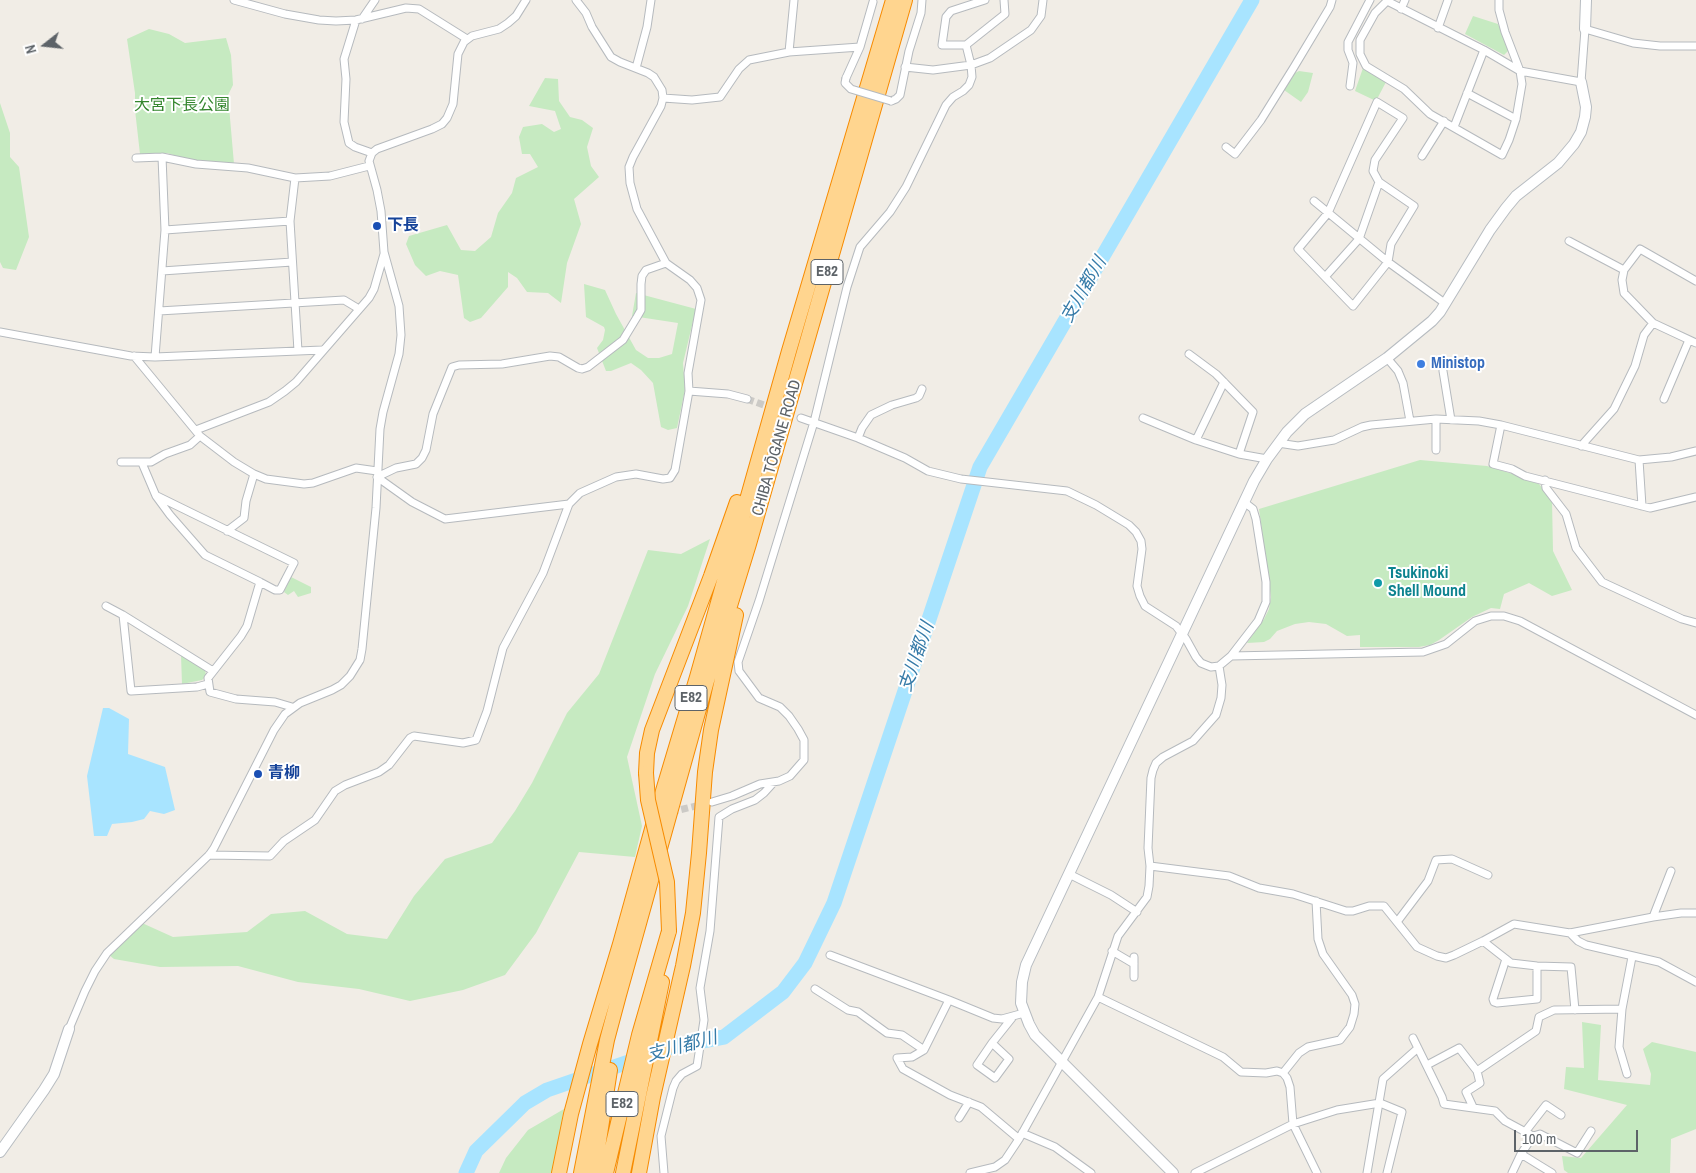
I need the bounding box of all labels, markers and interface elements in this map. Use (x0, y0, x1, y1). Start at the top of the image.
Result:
north arrow (20, 20, 70, 70)
text: N (21, 43, 40, 56)
park label: 大宮下長公園 (134, 96, 230, 116)
place label: 下長 (387, 216, 419, 236)
marker: 下長 (371, 220, 383, 232)
water label: 支川都川 (1057, 253, 1111, 327)
road number: E82 (811, 260, 843, 284)
place label: Ministop (1431, 354, 1485, 374)
marker: Ministop (1415, 358, 1427, 370)
street label: CHIBA TŌGANE ROAD (748, 378, 806, 518)
place label: Tsukinoki Shell Mound (1388, 564, 1466, 602)
marker: Tsukinoki Shell Mound (1372, 577, 1384, 589)
water label: 支川都川 (895, 619, 939, 695)
road number: E82 (675, 686, 707, 710)
place label: 青柳 (268, 764, 300, 784)
marker: 青柳 (252, 768, 264, 780)
water label: 支川都川 (644, 1027, 720, 1067)
road number: E82 (606, 1092, 638, 1116)
scale bar (1516, 1120, 1640, 1152)
text: 100 m (1522, 1128, 1556, 1149)

